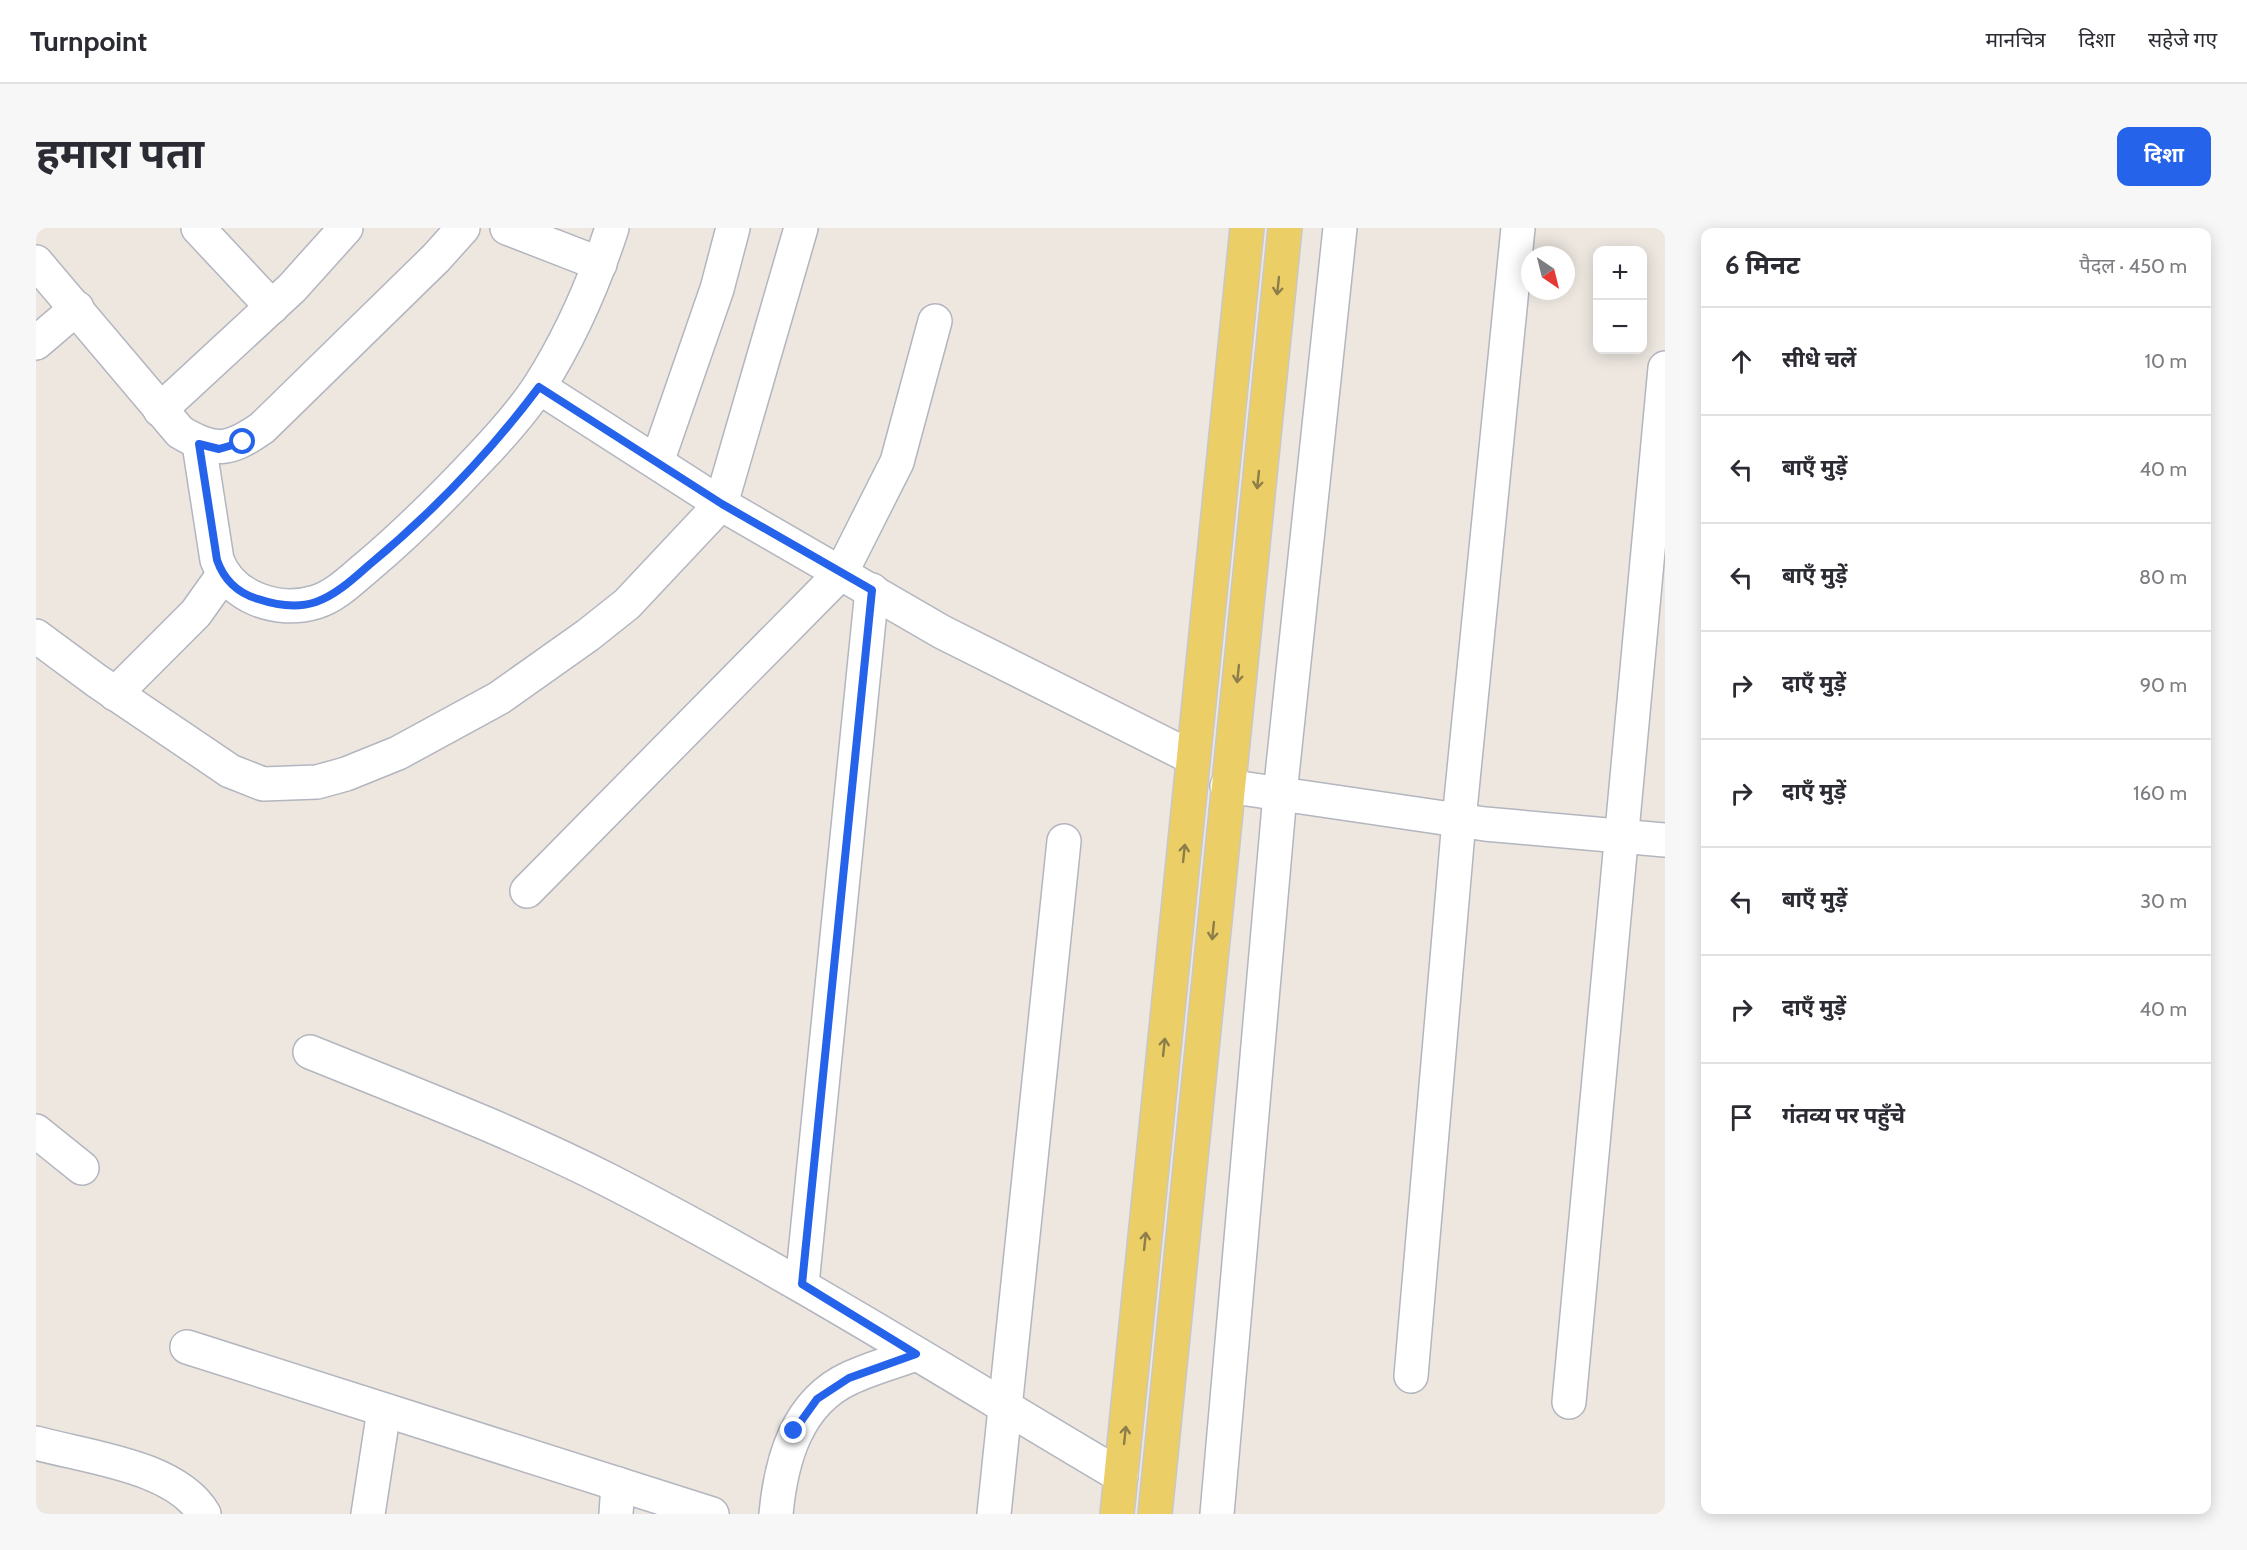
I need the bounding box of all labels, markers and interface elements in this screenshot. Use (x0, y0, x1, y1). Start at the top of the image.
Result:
text: Turnpoint (30, 24, 147, 58)
text: मानचित्र (1986, 27, 2046, 52)
text: दिशा (2079, 27, 2115, 52)
text: सहेजे गए (2148, 27, 2217, 52)
text: हमारा पता (36, 127, 204, 179)
button: दिशा (2117, 127, 2211, 186)
north arrow (1521, 246, 1575, 300)
map controls (1593, 246, 1647, 354)
button: + (1593, 246, 1647, 300)
text: 6 मिनट (1725, 249, 1800, 281)
text: पैदल · 450 m (2079, 254, 2187, 278)
one-way arrow (1272, 276, 1283, 296)
button: − (1593, 300, 1647, 354)
icon: ahead (1725, 345, 1758, 378)
text: सीधे चलें (1782, 346, 1856, 373)
text: 10 m (2144, 349, 2187, 373)
route start (229, 428, 255, 454)
icon: left (1725, 453, 1758, 486)
text: बाएँ मुड़ें (1782, 454, 1847, 481)
text: 40 m (2139, 457, 2187, 481)
one-way arrow (1252, 470, 1263, 490)
icon: left (1725, 561, 1758, 594)
text: बाएँ मुड़ें (1782, 562, 1847, 589)
text: 80 m (2139, 565, 2187, 589)
one-way arrow (1232, 664, 1243, 684)
icon: right (1725, 669, 1758, 702)
text: दाएँ मुड़ें (1782, 670, 1846, 697)
text: 90 m (2140, 673, 2187, 697)
icon: right (1725, 777, 1758, 810)
text: दाएँ मुड़ें (1782, 778, 1846, 805)
text: 160 m (2133, 781, 2187, 805)
one-way arrow (1179, 843, 1190, 863)
icon: left (1725, 885, 1758, 918)
text: बाएँ मुड़ें (1782, 886, 1847, 913)
text: 30 m (2140, 889, 2187, 913)
one-way arrow (1207, 920, 1218, 940)
icon: right (1725, 993, 1758, 1026)
text: दाएँ मुड़ें (1782, 994, 1846, 1021)
text: 40 m (2139, 997, 2187, 1021)
one-way arrow (1159, 1037, 1170, 1057)
icon: arrive (1725, 1101, 1758, 1134)
text: गंतव्य पर पहुँचे (1782, 1102, 1905, 1129)
one-way arrow (1140, 1231, 1151, 1251)
route end (780, 1417, 806, 1443)
one-way arrow (1120, 1425, 1131, 1445)

